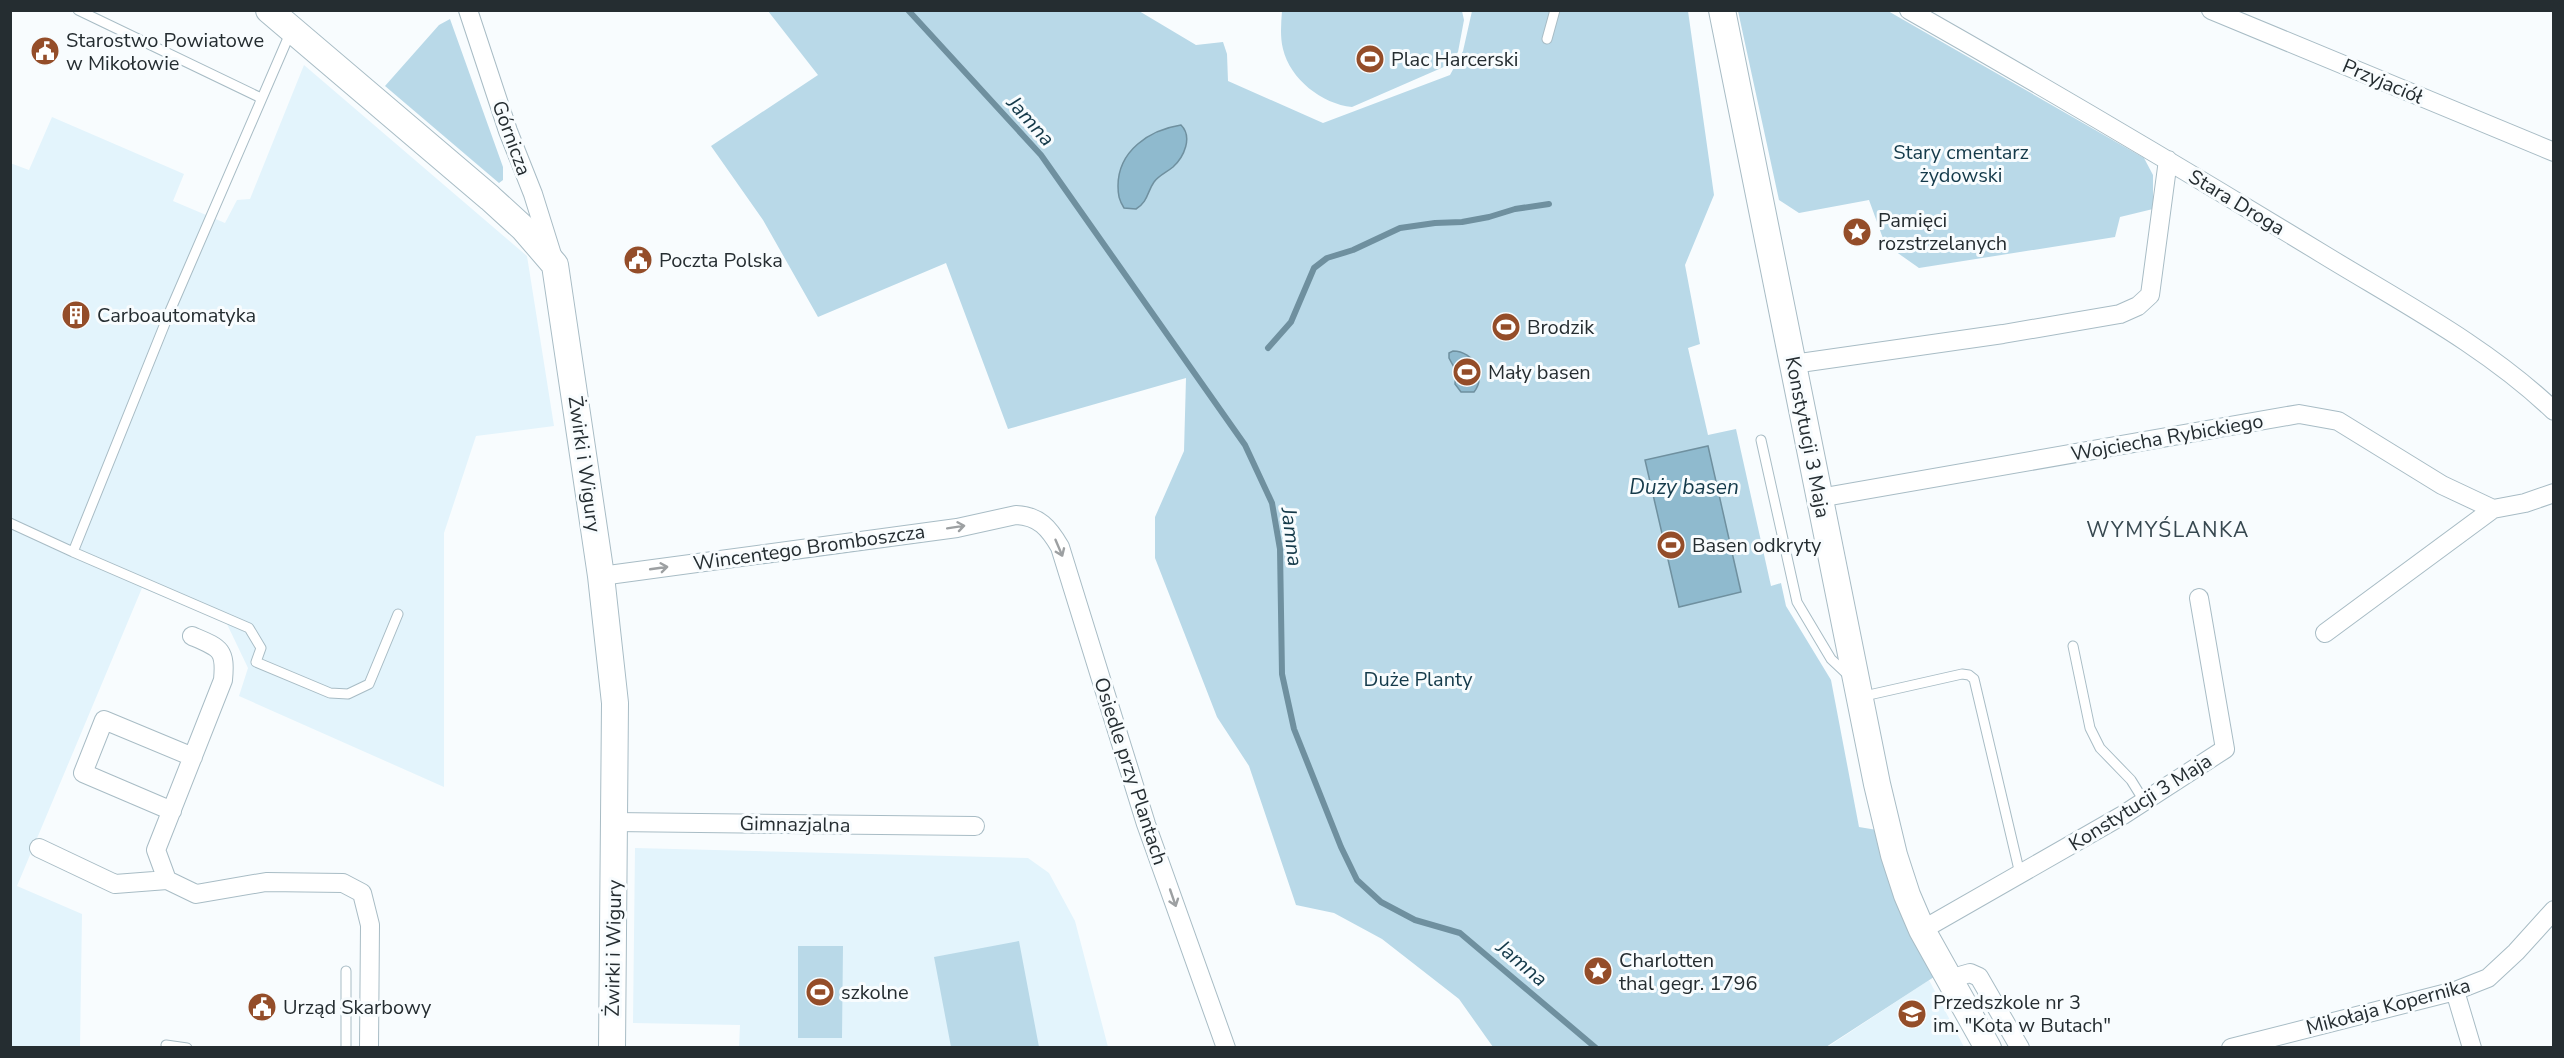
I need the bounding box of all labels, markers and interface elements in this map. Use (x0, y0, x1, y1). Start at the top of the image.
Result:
place label: Starostwo Powiatowe w Mikołowie (66, 27, 264, 77)
public building icon: Starostwo Powiatowe w Mikołowie (29, 35, 61, 67)
sports icon: Plac Harcerski (1354, 43, 1386, 75)
place label: Plac Harcerski (1391, 46, 1518, 73)
street label: Przyjaciół (2338, 52, 2427, 111)
water label: Jamna (1000, 89, 1061, 152)
street label: Górnicza (486, 97, 538, 179)
park label: Stary cmentarz żydowski (1893, 139, 2029, 189)
street label: Stara Droga (2184, 163, 2290, 242)
place label: Pamięci rozstrzelanych (1878, 207, 2007, 257)
place icon: Pamięci rozstrzelanych (1841, 216, 1873, 248)
public building icon: Poczta Polska (622, 244, 654, 276)
place label: Poczta Polska (659, 247, 783, 274)
building icon: Carboautomatyka (60, 299, 92, 331)
place label: Carboautomatyka (97, 302, 256, 329)
sports icon: Brodzik (1490, 311, 1522, 343)
place label: Brodzik (1527, 314, 1595, 341)
street label: Konstytucji 3 Maja (1779, 354, 1836, 520)
sports icon: Mały basen (1451, 356, 1483, 388)
place label: Mały basen (1488, 359, 1591, 386)
street label: Żwirki i Wigury (562, 394, 608, 535)
street label: Wojciecha Rybickiego (2069, 407, 2265, 468)
water label: Duży basen (1629, 473, 1739, 501)
water label: Jamna (1274, 505, 1309, 568)
district label: WYMYŚLANKA (2086, 516, 2250, 544)
street label: Wincentego Bromboszcza (691, 518, 927, 577)
one-way arrow (946, 522, 966, 533)
sports icon: Basen odkryty (1655, 529, 1687, 561)
place label: Basen odkryty (1692, 532, 1822, 559)
one-way arrow (1054, 538, 1065, 557)
one-way arrow (649, 562, 668, 573)
park label: Duże Planty (1364, 666, 1473, 693)
street label: Osiedle przy Plantach (1087, 674, 1174, 868)
street label: Konstytucji 3 Maja (2064, 748, 2217, 857)
street label: Gimnazjalna (739, 810, 851, 839)
street label: Żwirki i Wigury (599, 879, 628, 1017)
one-way arrow (1169, 888, 1180, 907)
water label: Jamna (1490, 933, 1554, 993)
place label: Charlotten thal gegr. 1796 (1619, 947, 1758, 997)
place icon: Charlotten thal gegr. 1796 (1582, 955, 1614, 987)
street label: Mikołaja Kopernika (2303, 972, 2473, 1041)
sports icon: szkolne (804, 976, 836, 1008)
place label: szkolne (841, 979, 909, 1006)
place label: Przedszkole nr 3 im. "Kota w Butach" (1933, 989, 2111, 1039)
public building icon: Urząd Skarbowy (246, 991, 278, 1023)
place label: Urząd Skarbowy (283, 994, 432, 1021)
school or university icon: Przedszkole nr 3 im. "Kota w Butach" (1896, 998, 1928, 1030)

